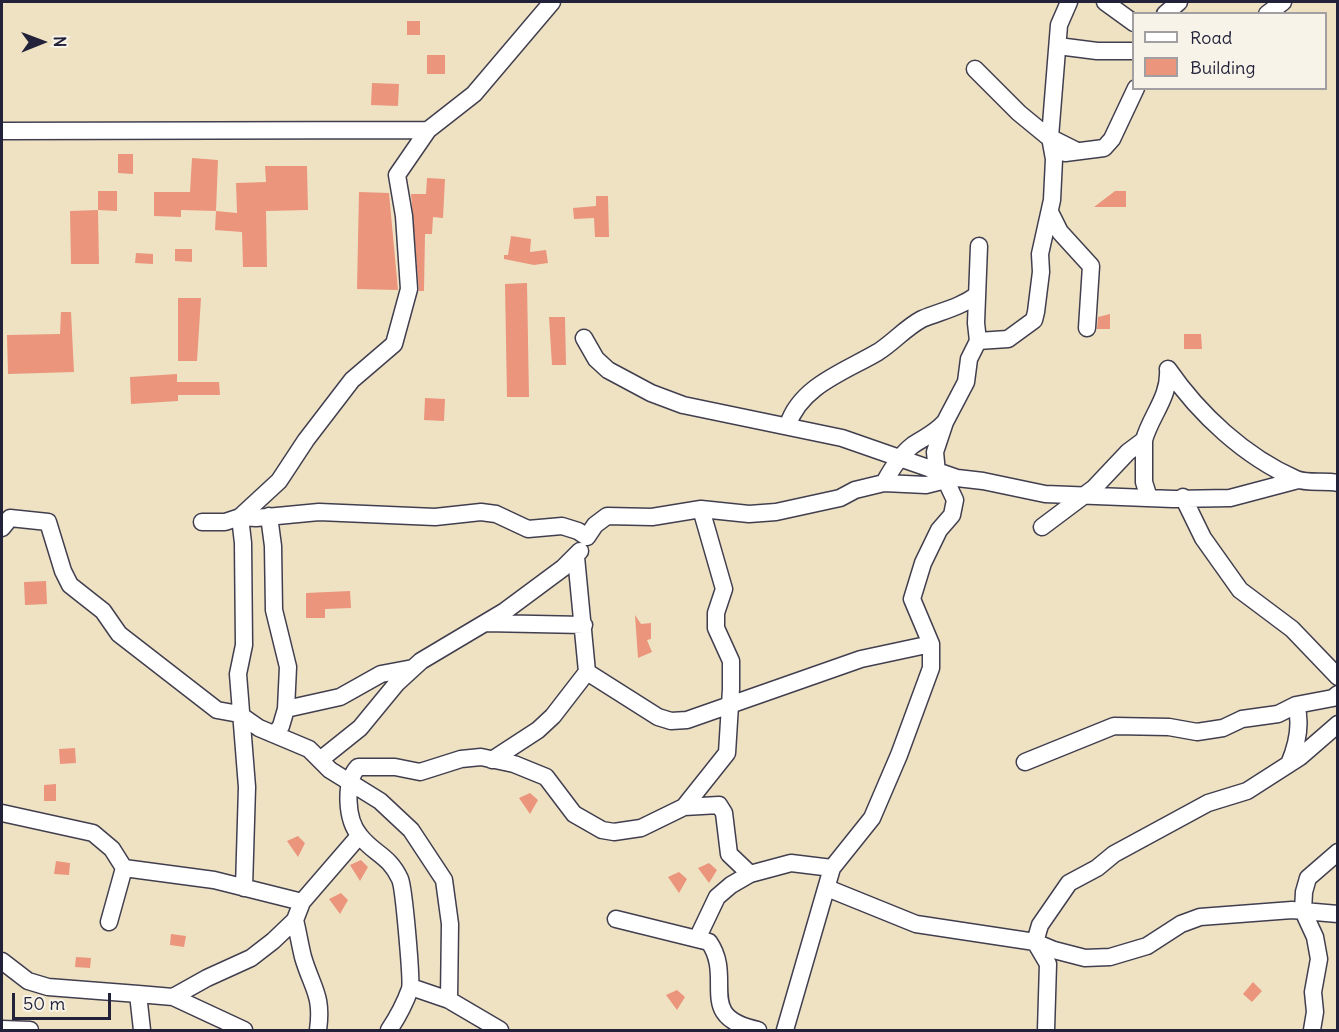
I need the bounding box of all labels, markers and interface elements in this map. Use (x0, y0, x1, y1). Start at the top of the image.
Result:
north arrow (12, 12, 72, 72)
legend (1132, 12, 1327, 90)
text: Road (1190, 26, 1232, 49)
text: N (50, 36, 70, 47)
text: Building (1190, 56, 1255, 79)
scale bar (15, 981, 114, 1019)
text: 50 m (23, 992, 65, 1015)

